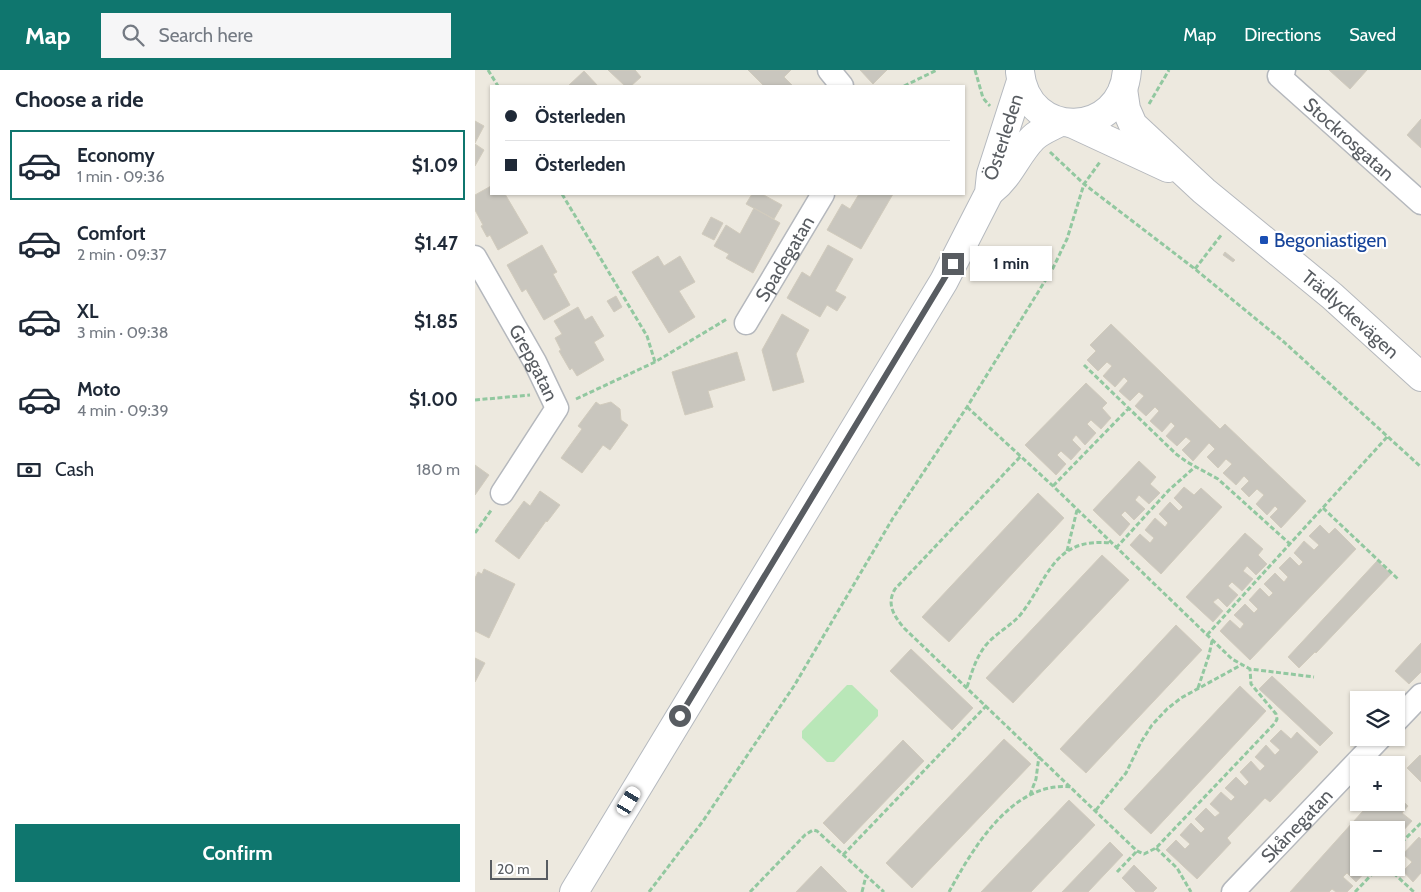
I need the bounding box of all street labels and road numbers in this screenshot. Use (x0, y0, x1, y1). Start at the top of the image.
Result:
street label: Österleden (979, 91, 1028, 183)
street label: Stockrosgatan (1299, 93, 1399, 186)
street label: Spadegatan (751, 212, 819, 306)
street label: Trädlyckevägen (1297, 265, 1404, 363)
street label: Grepgatan (504, 320, 563, 405)
street label: Skånegatan (1256, 784, 1337, 868)

